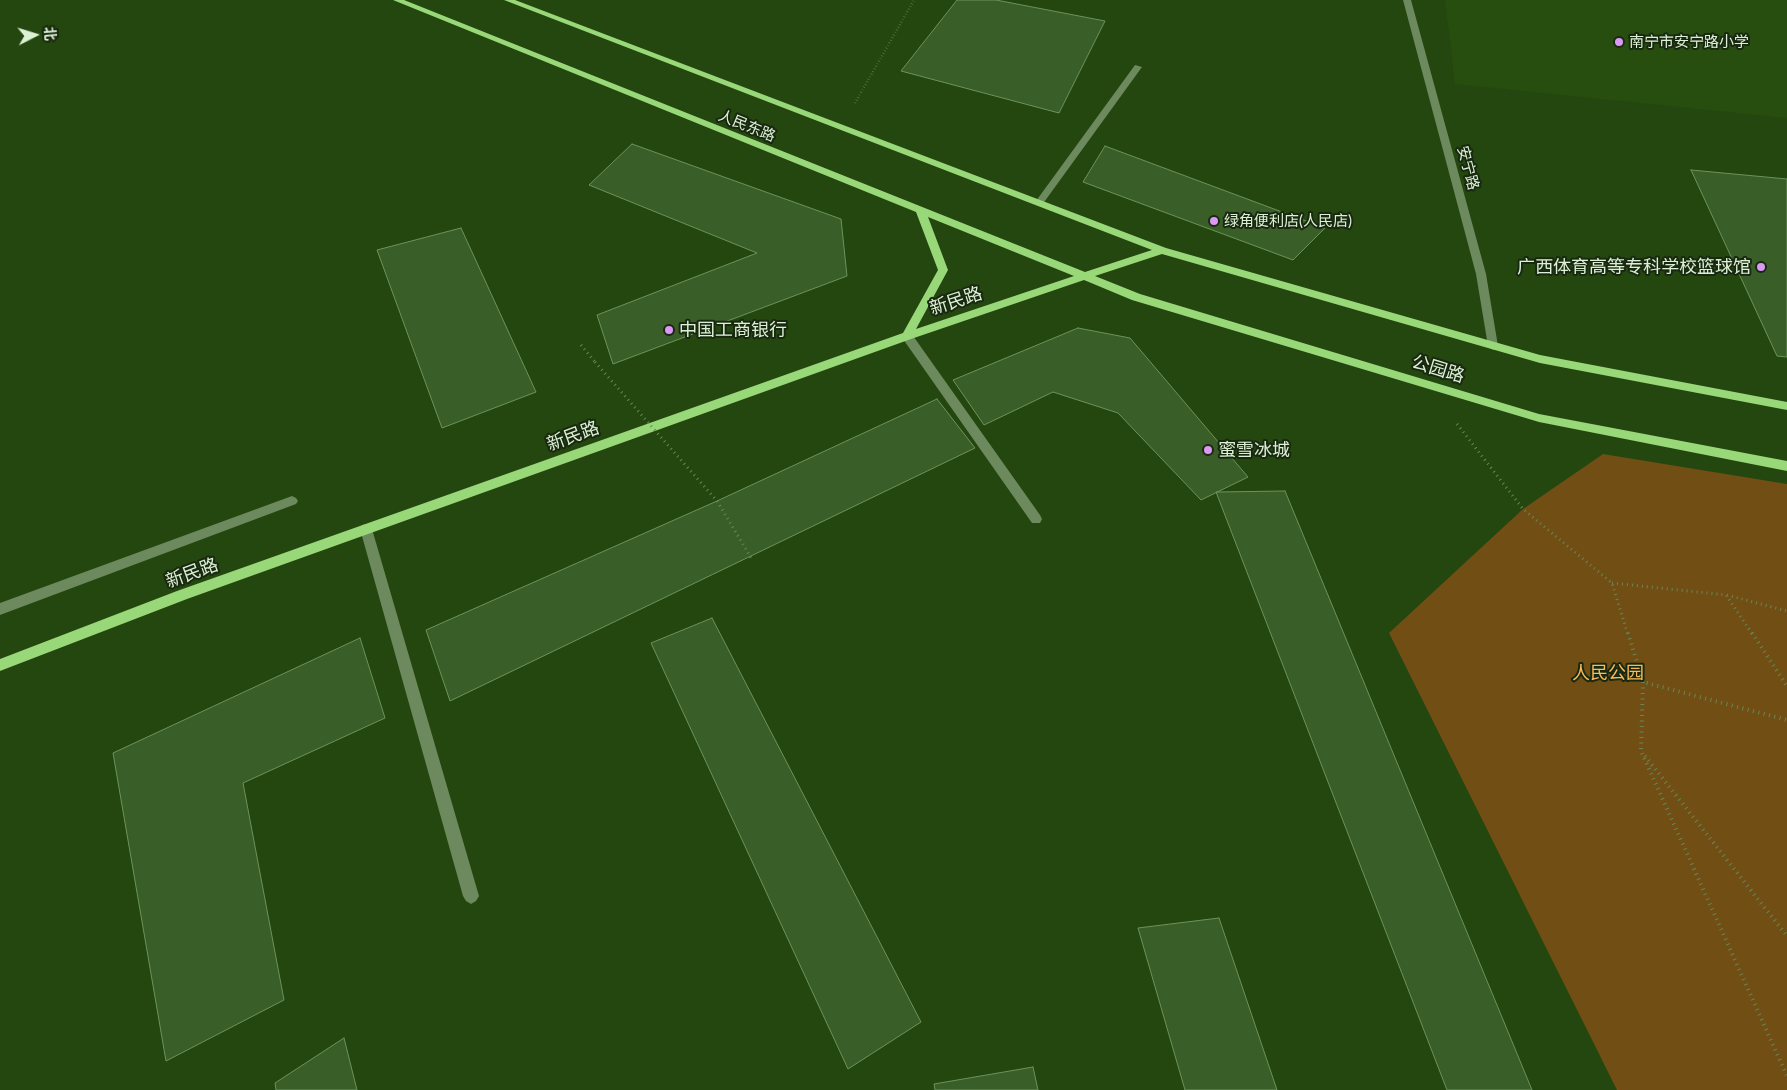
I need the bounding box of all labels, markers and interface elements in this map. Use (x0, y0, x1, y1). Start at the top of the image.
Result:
north arrow (10, 10, 60, 60)
text: 北 (41, 26, 60, 41)
place label: 南宁市安宁路小学 (1629, 33, 1749, 51)
marker: 南宁市安宁路小学 (1613, 36, 1625, 48)
street label: 人民东路 (716, 106, 778, 146)
street label: 安宁路 (1453, 144, 1483, 192)
place label: 绿角便利店(人民店) (1224, 212, 1352, 230)
marker: 绿角便利店(人民店) (1208, 215, 1220, 227)
place label: 广西体育高等专科学校篮球馆 (1517, 256, 1751, 278)
marker: 广西体育高等专科学校篮球馆 (1755, 261, 1767, 273)
street label: 新民路 (927, 282, 985, 320)
place label: 中国工商银行 (679, 319, 787, 341)
marker: 中国工商银行 (663, 324, 675, 336)
street label: 公园路 (1409, 351, 1467, 387)
street label: 新民路 (544, 417, 602, 455)
place label: 蜜雪冰城 (1218, 439, 1290, 461)
marker: 蜜雪冰城 (1202, 444, 1214, 456)
street label: 新民路 (163, 554, 221, 592)
park label: 人民公园 (1572, 662, 1644, 684)

